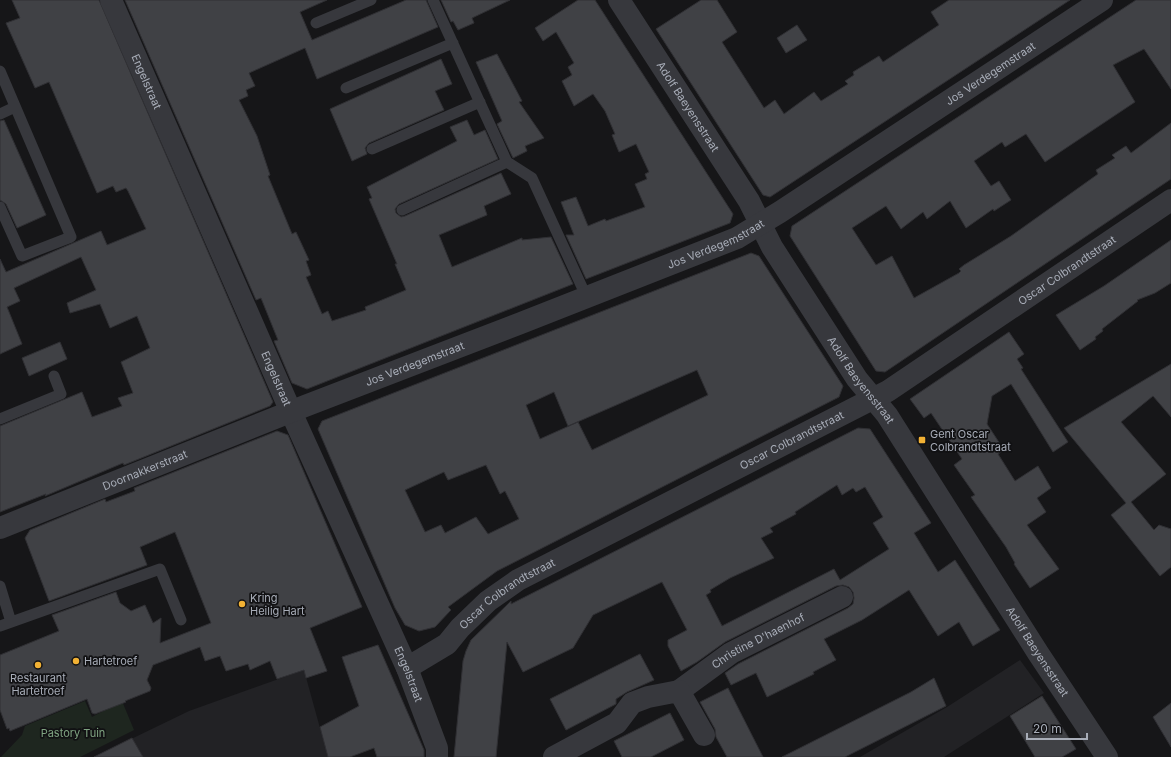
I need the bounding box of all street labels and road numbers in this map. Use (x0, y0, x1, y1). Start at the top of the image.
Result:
street label: Jos Verdegemstraat (943, 39, 1038, 108)
street label: Engelstraat (129, 52, 165, 112)
street label: Adolf Baeyensstraat (654, 59, 722, 155)
street label: Jos Verdegemstraat (665, 216, 767, 272)
street label: Oscar Colbrandtstraat (1015, 232, 1119, 308)
street label: Adolf Baeyensstraat (825, 334, 898, 426)
street label: Jos Verdegemstraat (363, 338, 466, 389)
street label: Engelstraat (258, 349, 295, 408)
street label: Oscar Colbrandtstraat (737, 408, 846, 473)
street label: Doornakkerstraat (100, 447, 190, 493)
street label: Oscar Colbrandtstraat (456, 555, 558, 632)
street label: Adolf Baeyensstraat (1003, 604, 1072, 700)
street label: Christine D'haenhof (709, 610, 807, 672)
street label: Engelstraat (391, 644, 426, 704)

